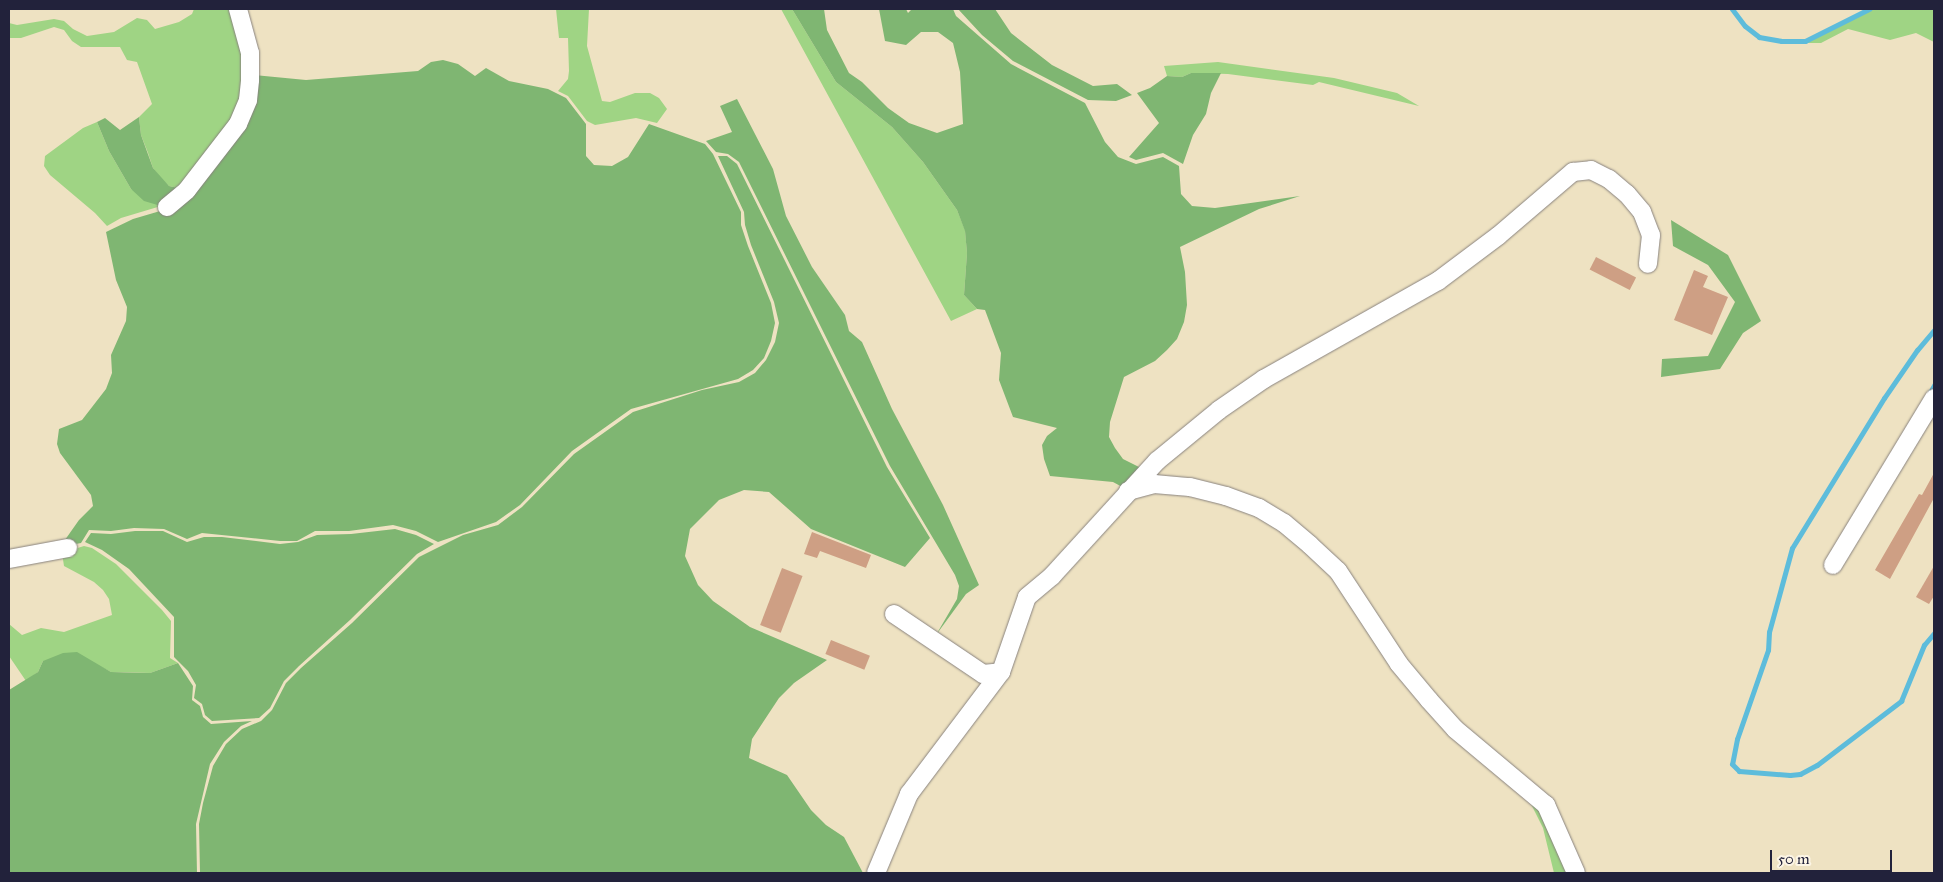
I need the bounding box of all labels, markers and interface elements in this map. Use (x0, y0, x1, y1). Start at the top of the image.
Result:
scale bar (1773, 840, 1896, 872)
text: 50 m (1778, 850, 1810, 868)

